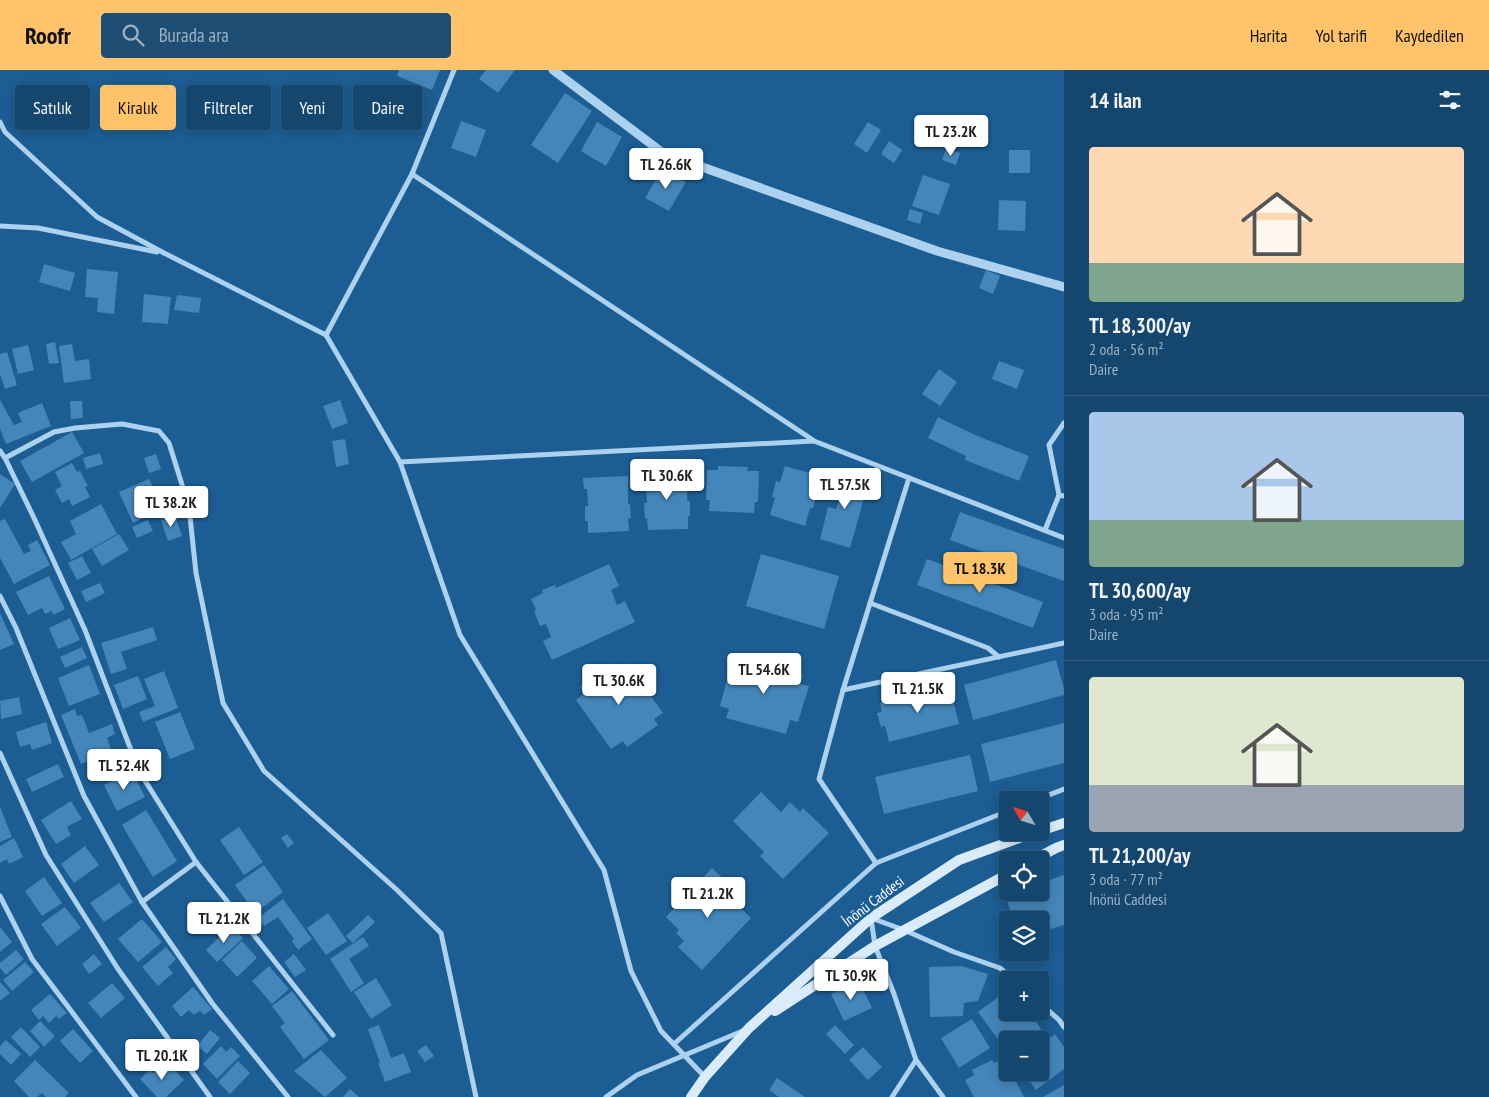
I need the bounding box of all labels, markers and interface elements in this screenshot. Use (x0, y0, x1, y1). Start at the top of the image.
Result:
search box (101, 13, 451, 58)
text: Roofr (25, 20, 71, 51)
icon: search (119, 21, 147, 49)
text: Burada ara (159, 23, 229, 47)
text: Harita (1250, 24, 1288, 47)
text: Yol tarifi (1316, 24, 1367, 47)
text: Kaydedilen (1395, 24, 1464, 47)
chip: Satılık (15, 85, 90, 130)
chip: Kiralık (100, 85, 176, 130)
chip: Filtreler (186, 85, 271, 130)
chip: Yeni (281, 85, 343, 130)
chip: Daire (353, 85, 422, 130)
icon: filters (1436, 86, 1464, 114)
text: 14 ilan (1089, 87, 1141, 114)
pin: TL 23.2K (899, 114, 1003, 157)
text: TL 23.2K (925, 121, 977, 141)
pin: TL 26.6K (614, 148, 718, 190)
text: TL 26.6K (640, 154, 692, 174)
icon: home (1232, 179, 1322, 269)
text: TL 18,300/ay (1089, 312, 1190, 339)
text: 2 oda · 56 m² (1089, 339, 1164, 359)
text: Daire (1089, 359, 1118, 379)
icon: home (1232, 445, 1322, 535)
pin: TL 30.6K (615, 458, 719, 501)
text: TL 30.6K (641, 465, 693, 485)
pin: TL 57.5K (793, 468, 897, 510)
text: TL 57.5K (820, 474, 870, 494)
pin: TL 38.2K (119, 486, 223, 528)
text: TL 38.2K (145, 492, 197, 512)
pin: TL 18.3K (928, 552, 1032, 594)
text: TL 18.3K (954, 558, 1006, 578)
text: TL 30,600/ay (1089, 577, 1190, 604)
text: 3 oda · 95 m² (1089, 604, 1164, 624)
text: Daire (1089, 624, 1118, 644)
pin: TL 54.6K (712, 652, 816, 695)
text: TL 54.6K (738, 659, 790, 679)
pin: TL 30.6K (567, 664, 671, 706)
text: TL 30.6K (593, 670, 645, 690)
pin: TL 21.5K (866, 672, 970, 714)
text: TL 21.5K (892, 678, 944, 698)
icon: home (1232, 710, 1322, 800)
pin: TL 52.4K (72, 748, 176, 791)
text: TL 52.4K (98, 755, 150, 775)
north arrow (999, 791, 1049, 841)
map controls (999, 791, 1049, 1081)
text: TL 21,200/ay (1089, 842, 1190, 869)
button: locate (999, 851, 1049, 901)
text: 3 oda · 77 m² (1089, 869, 1163, 889)
street label: İnönü Caddesi (838, 871, 908, 931)
pin: TL 21.2K (656, 876, 760, 919)
text: TL 21.2K (682, 883, 734, 903)
text: İnönü Caddesi (1089, 889, 1167, 909)
pin: TL 21.2K (172, 902, 276, 944)
text: TL 21.2K (198, 908, 250, 928)
button: layers (999, 911, 1049, 961)
pin: TL 30.9K (799, 958, 903, 1001)
text: TL 30.9K (825, 965, 877, 985)
button: + (999, 971, 1049, 1021)
button: − (999, 1031, 1049, 1081)
pin: TL 20.1K (110, 1038, 214, 1081)
text: TL 20.1K (136, 1045, 188, 1065)

